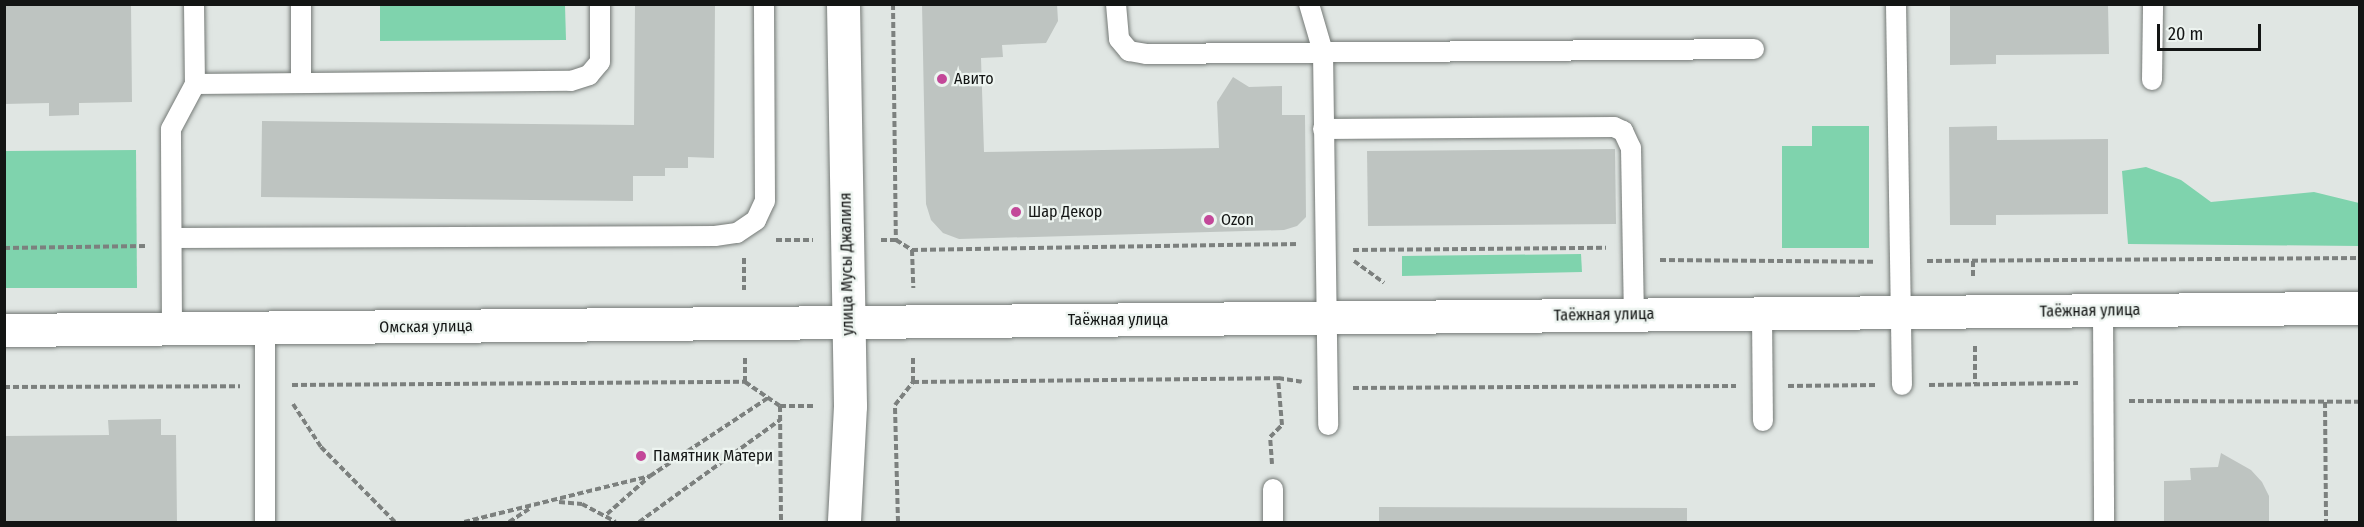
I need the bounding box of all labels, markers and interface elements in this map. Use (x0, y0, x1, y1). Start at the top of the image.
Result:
scale bar (2160, 12, 2264, 50)
text: 20 m (2168, 23, 2203, 45)
place label: Авито (954, 69, 994, 89)
marker: Авито (935, 72, 949, 86)
street label: улица Мусы Джалиля (836, 192, 858, 336)
place label: Шар Декор (1028, 202, 1102, 222)
marker: Шар Декор (1009, 205, 1023, 219)
place label: Ozon (1221, 210, 1254, 230)
marker: Ozon (1202, 213, 1216, 227)
street label: Таёжная улица (2040, 301, 2140, 321)
street label: Таёжная улица (1554, 305, 1654, 325)
street label: Таёжная улица (1068, 310, 1168, 330)
street label: Омская улица (379, 317, 473, 337)
place label: Памятник Матери (653, 446, 773, 466)
marker: Памятник Матери (634, 449, 648, 463)

